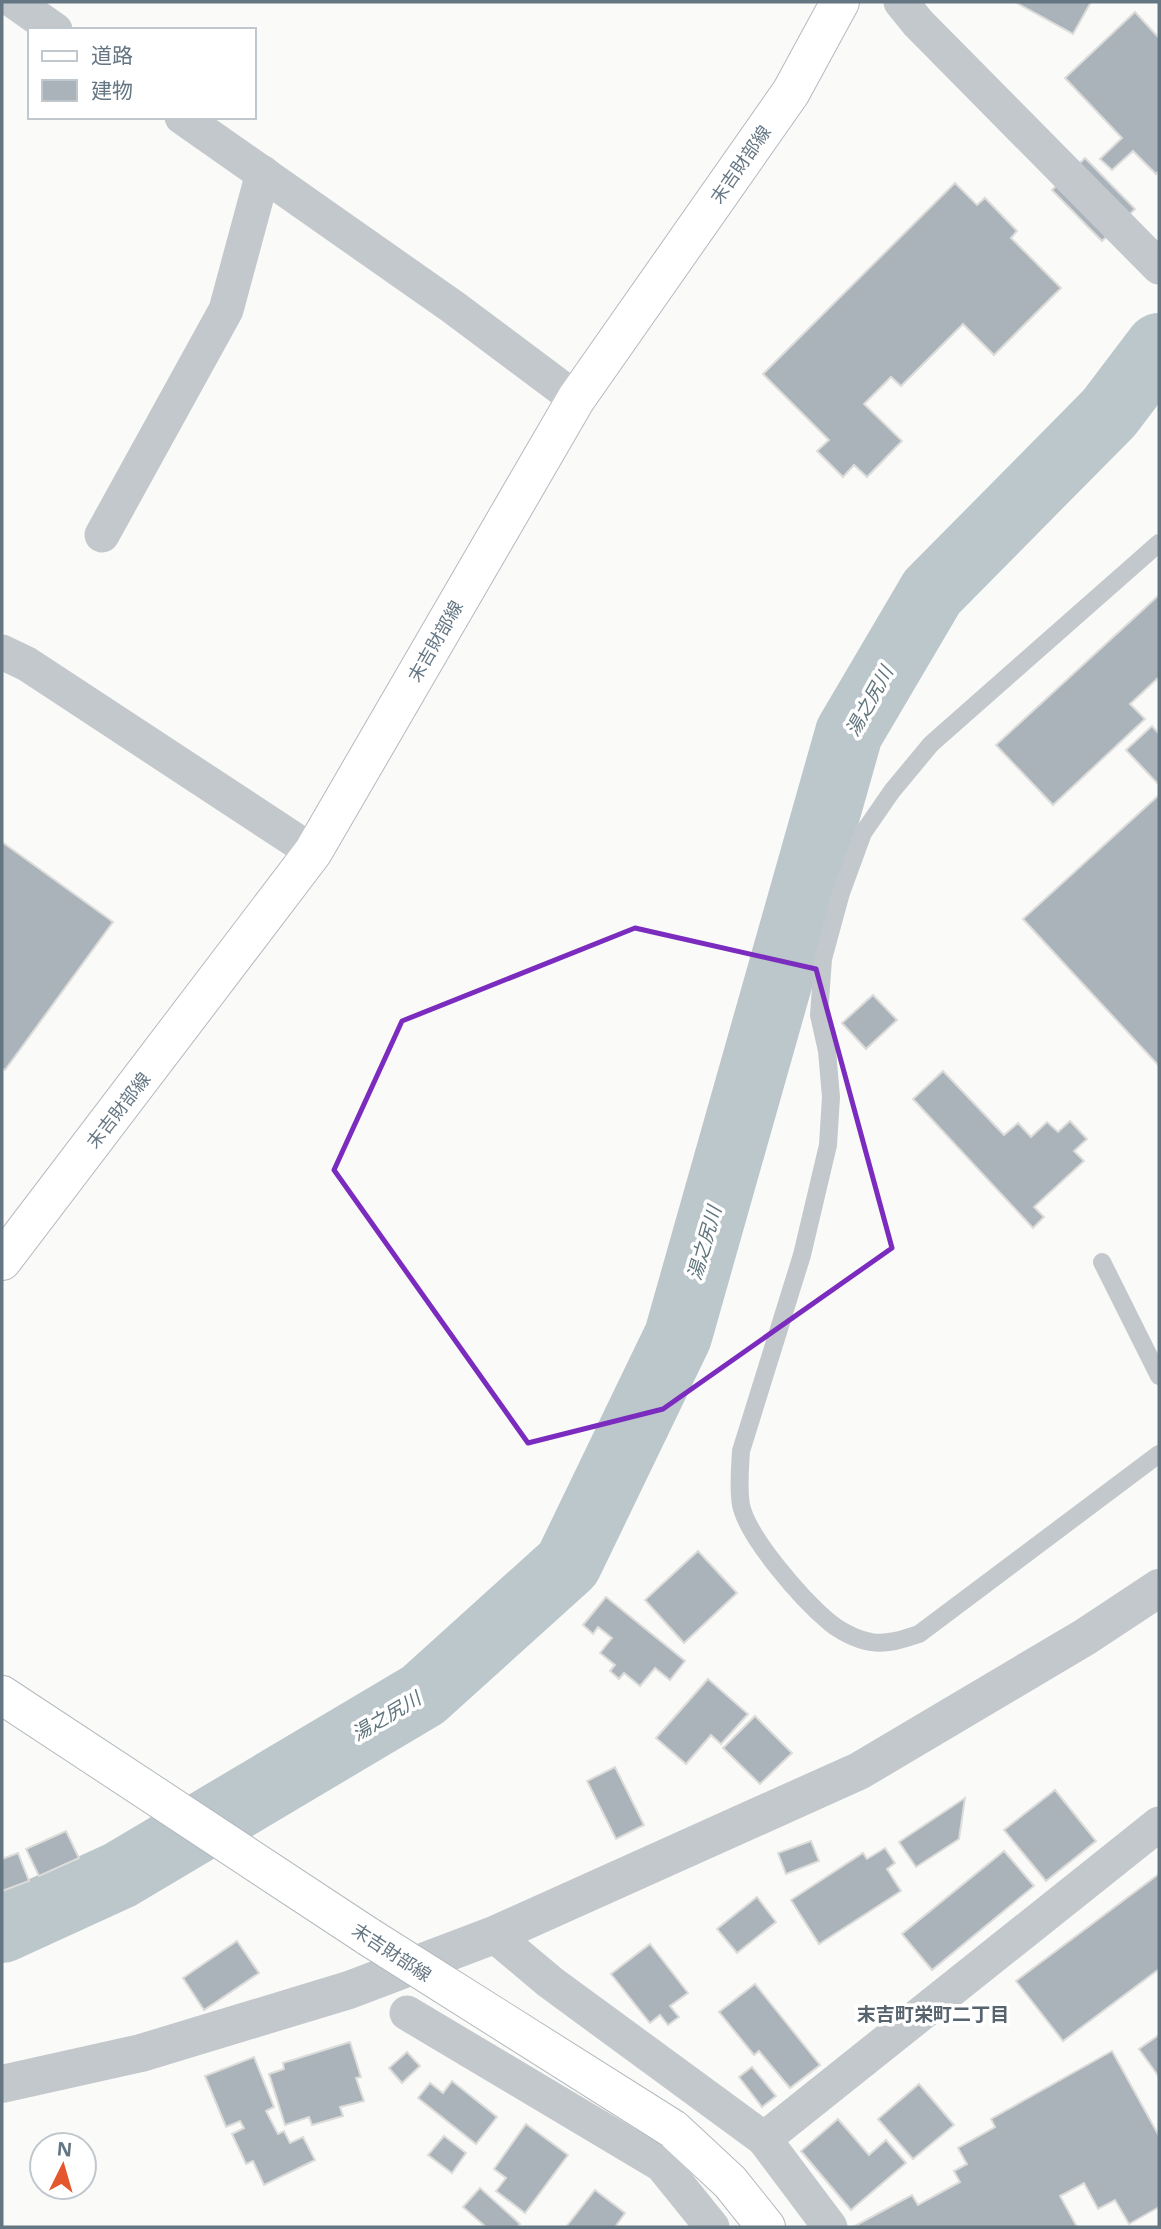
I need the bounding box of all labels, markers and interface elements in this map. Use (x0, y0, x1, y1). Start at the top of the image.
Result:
legend (28, 28, 256, 119)
text: 道路 (91, 41, 133, 69)
text: 建物 (91, 76, 133, 104)
street label: 末吉財部線 (704, 120, 776, 208)
street label: 末吉財部線 (402, 596, 468, 686)
water label: 湯之尻川 (839, 660, 900, 741)
street label: 末吉財部線 (81, 1067, 155, 1153)
water label: 湯之尻川 (681, 1201, 728, 1283)
water label: 湯之尻川 (347, 1684, 427, 1747)
street label: 末吉財部線 (348, 1917, 436, 1987)
district label: 末吉町栄町二丁目 (857, 2001, 1009, 2027)
north arrow (28, 2131, 98, 2201)
text: N (56, 2135, 73, 2163)

